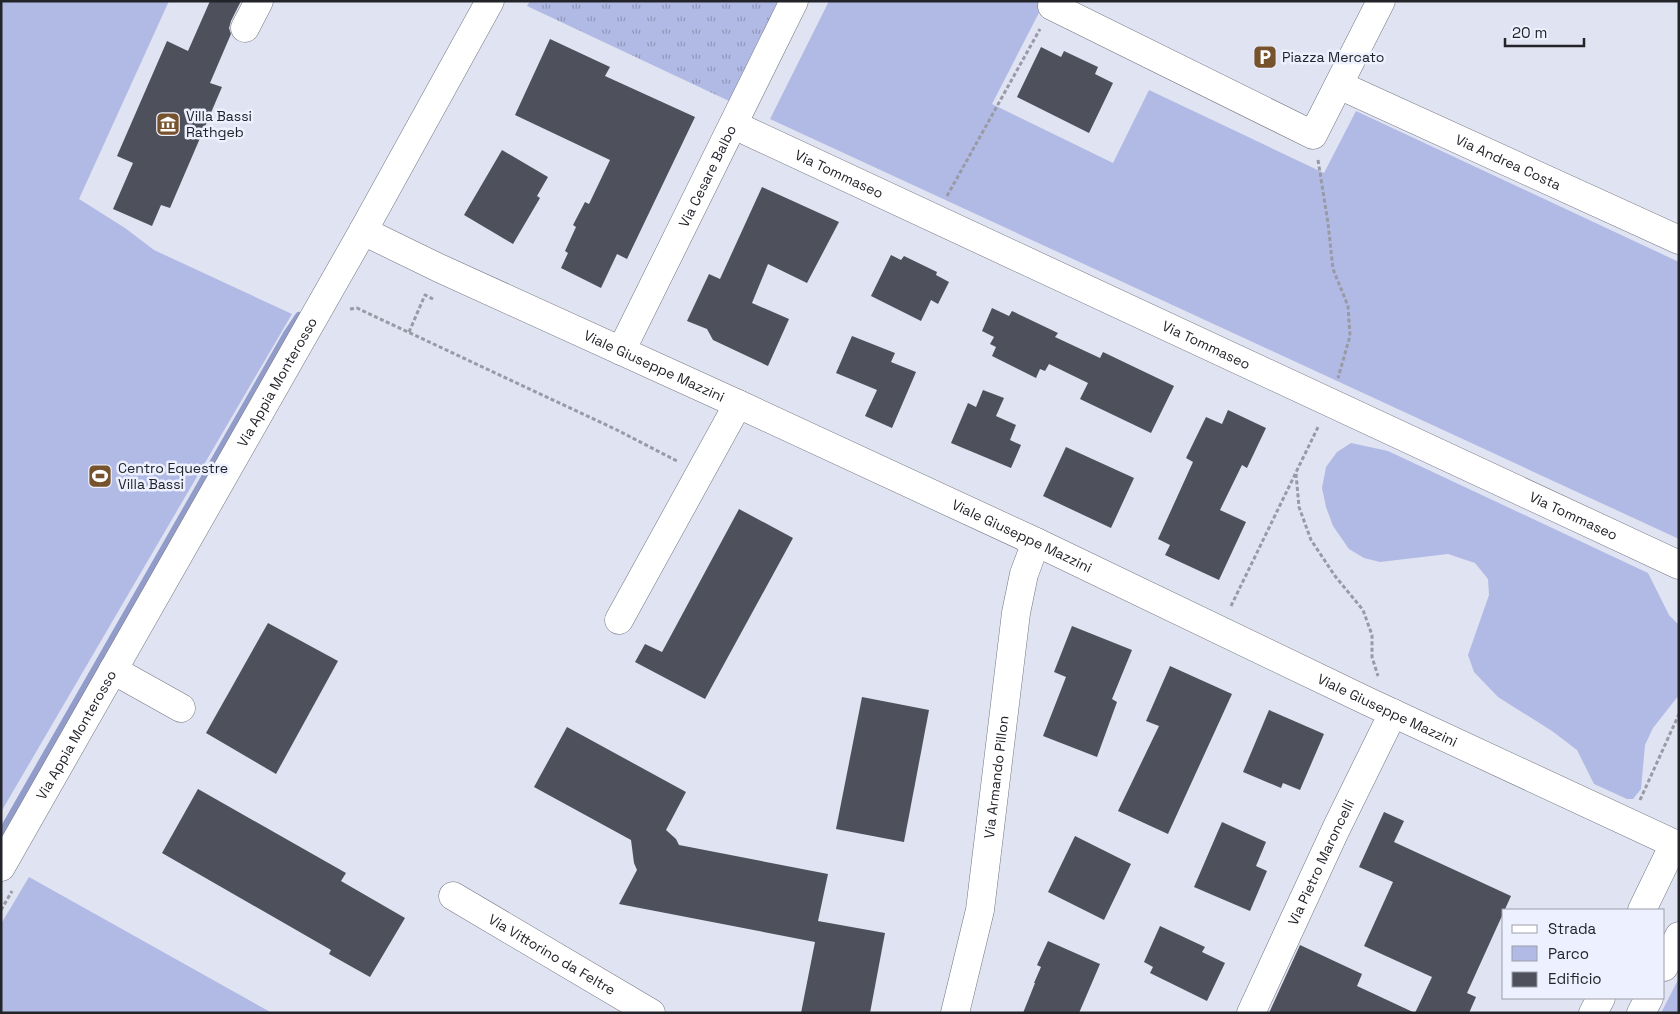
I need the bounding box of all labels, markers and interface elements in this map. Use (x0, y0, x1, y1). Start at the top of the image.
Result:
scale bar (1505, 15, 1584, 47)
text: 20 m (1512, 23, 1547, 42)
parking icon: Piazza Mercato (1252, 44, 1278, 70)
place label: Piazza Mercato (1282, 48, 1384, 66)
place label: Villa Bassi Rathgeb (186, 107, 252, 141)
museum icon: Villa Bassi Rathgeb (155, 111, 181, 137)
street label: Via Cesare Balbo (675, 122, 740, 230)
street label: Via Andrea Costa (1452, 130, 1564, 194)
street label: Via Tommaseo (792, 146, 886, 202)
street label: Via Appia Monterosso (233, 314, 321, 450)
street label: Via Tommaseo (1159, 317, 1253, 373)
street label: Viale Giuseppe Mazzini (581, 326, 727, 406)
place label: Centro Equestre Villa Bassi (118, 459, 228, 493)
sports icon: Centro Equestre Villa Bassi (87, 463, 113, 489)
street label: Via Tommaseo (1526, 488, 1620, 544)
street label: Viale Giuseppe Mazzini (949, 495, 1095, 576)
street label: Via Appia Monterosso (32, 667, 120, 803)
street label: Viale Giuseppe Mazzini (1314, 670, 1460, 751)
street label: Via Armando Pillon (980, 714, 1013, 839)
street label: Via Pietro Maroncelli (1284, 797, 1358, 928)
legend (1502, 909, 1665, 999)
street label: Via Vittorino da Feltre (485, 910, 619, 999)
text: Strada (1548, 919, 1597, 938)
text: Parco (1548, 944, 1589, 963)
text: Edificio (1548, 969, 1602, 988)

